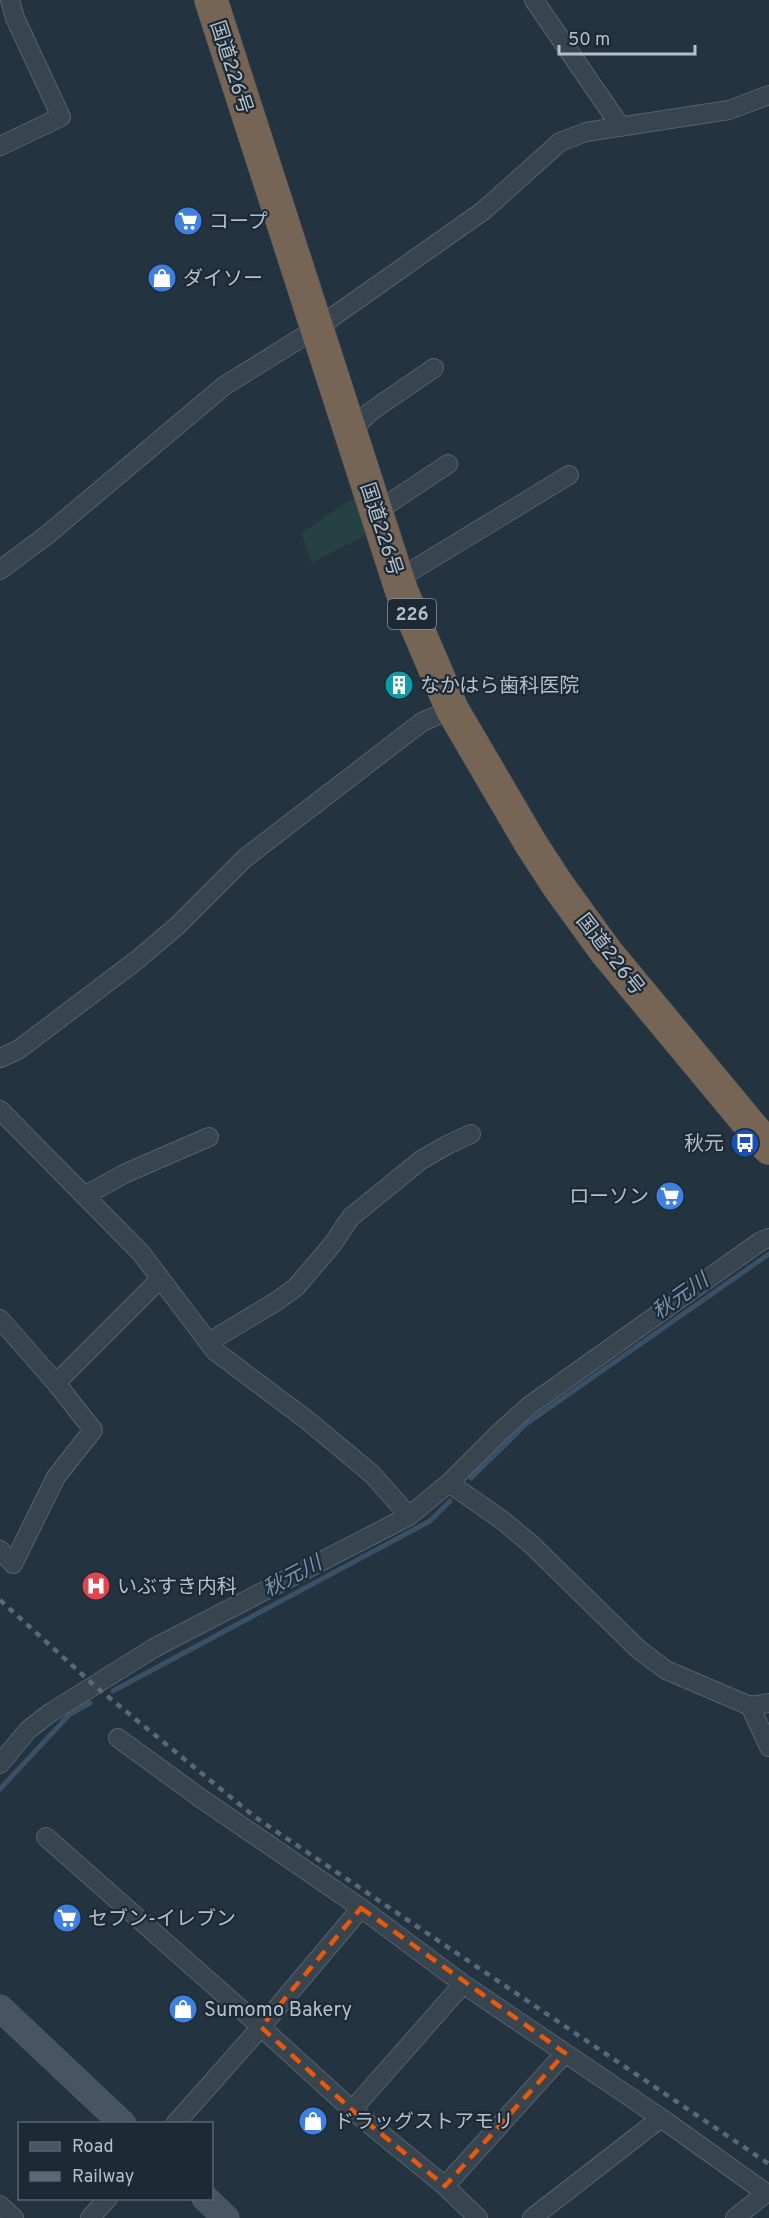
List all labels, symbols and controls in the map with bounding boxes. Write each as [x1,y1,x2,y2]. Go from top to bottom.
street label: 国道226号 [203,18,257,117]
scale bar [559,18,696,56]
text: 50 m [568,29,610,52]
supermarket icon: コープ [172,205,204,237]
place label: コープ [209,210,268,236]
shop icon: ダイソー [146,262,178,294]
place label: ダイソー [183,267,263,293]
street label: 国道226号 [353,480,407,579]
road number: 226 [388,599,436,629]
building icon: なかはら歯科医院 [383,669,415,701]
place label: なかはら歯科医院 [420,674,579,700]
street label: 国道226号 [569,909,649,1001]
bus stop icon: 秋元 [729,1127,761,1159]
place label: 秋元 [684,1132,724,1158]
supermarket icon: ローソン [654,1180,686,1212]
place label: ローソン [569,1185,649,1211]
water label: 秋元川 [647,1267,716,1326]
water label: 秋元川 [259,1550,329,1604]
hospital icon: いぶすき内科 [80,1570,112,1602]
place label: いぶすき内科 [117,1575,237,1601]
supermarket icon: セブン-イレブン [51,1902,83,1934]
place label: セブン-イレブン [88,1907,236,1933]
shop icon: Sumomo Bakery [167,1993,199,2025]
place label: Sumomo Bakery [204,1998,352,2024]
shop icon: ドラッグストアモリ [297,2105,329,2137]
place label: ドラッグストアモリ [334,2110,514,2136]
legend [18,2122,213,2200]
text: Road [72,2136,114,2159]
text: Railway [72,2166,134,2189]

